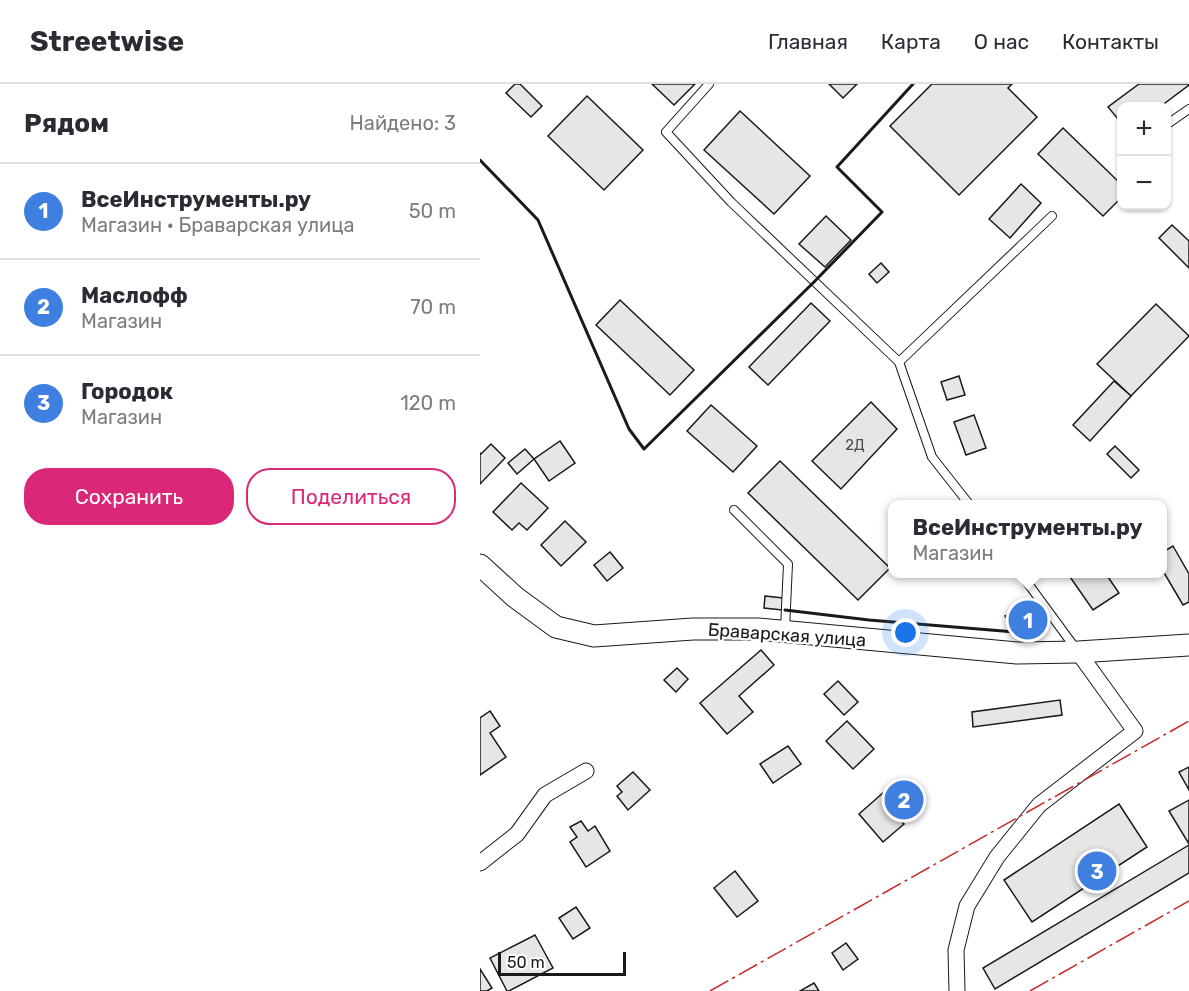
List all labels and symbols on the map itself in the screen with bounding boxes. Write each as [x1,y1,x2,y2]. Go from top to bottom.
house number: 2Д [845,436,865,454]
pin: 1 [1008,598,1048,642]
street label: Браварская улица [707,618,867,652]
your location [891,618,920,647]
pin: 2 [884,778,924,822]
pin: 3 [1078,848,1116,894]
scale bar [498,949,626,976]

